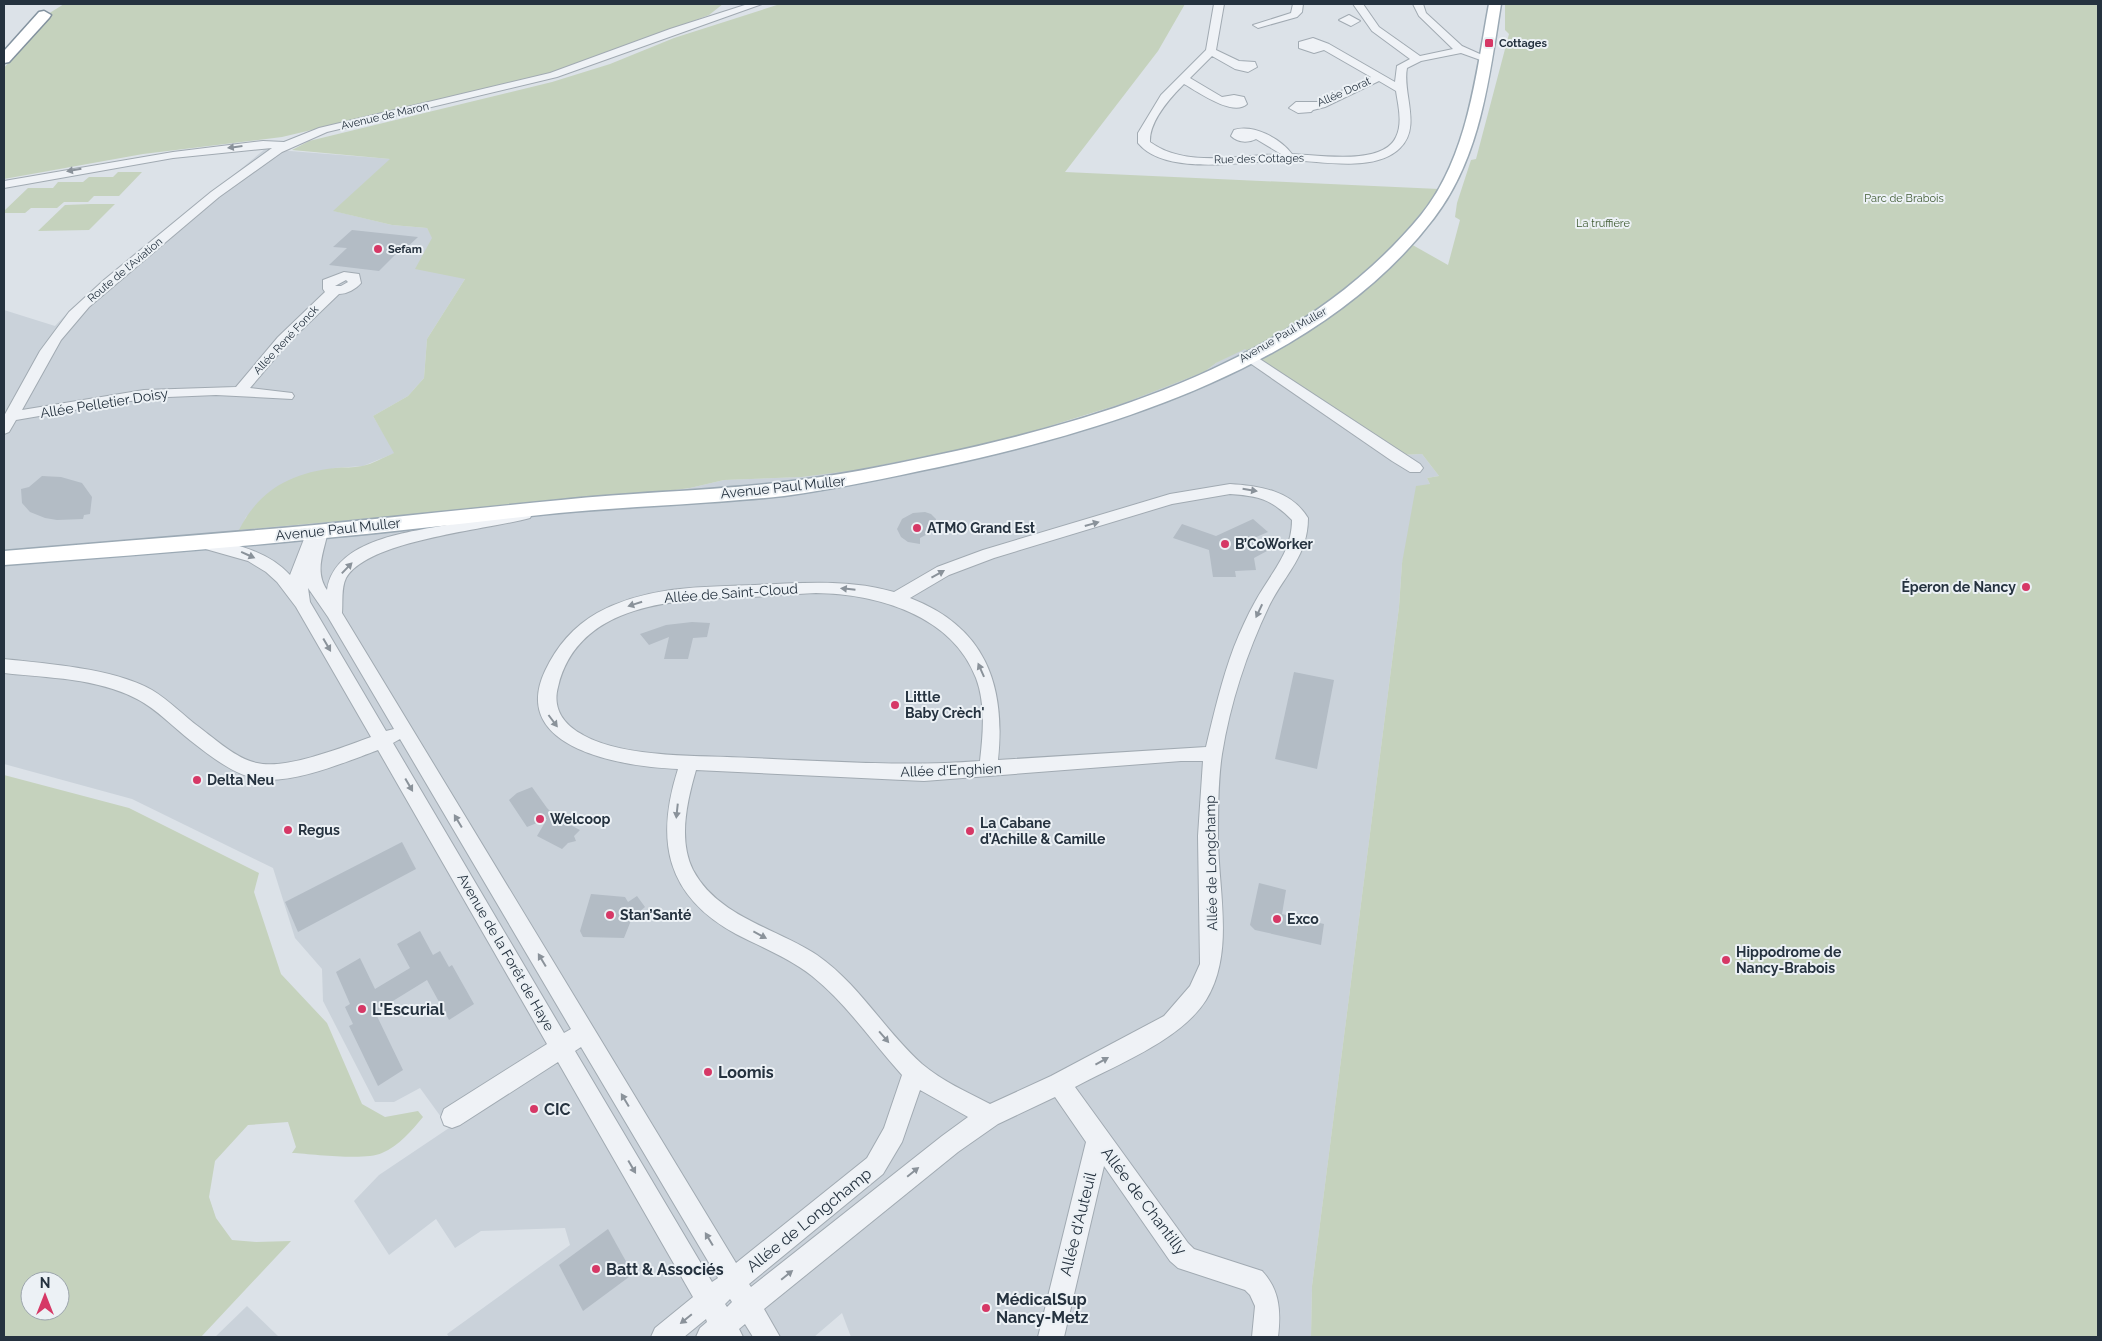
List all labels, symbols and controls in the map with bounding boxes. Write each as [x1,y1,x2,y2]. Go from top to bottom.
marker: Cottages [1483,37,1495,49]
place label: Cottages [1499,37,1547,50]
street label: Allée Dorat [1315,74,1373,110]
street label: Avenue de Maron [340,100,430,132]
one-way arrow [227,143,243,151]
street label: Rue des Cottages [1214,152,1304,166]
one-way arrow [66,167,82,175]
park label: Parc de Brabois [1864,192,1944,205]
park label: La truffière [1576,217,1631,230]
street label: Route de l'Aviation [85,235,165,305]
marker: Sefam [372,243,384,255]
place label: Sefam [388,243,422,256]
street label: Allée René Fonck [251,303,321,377]
street label: Avenue Paul Muller [1237,305,1329,365]
street label: Allée Pelletier Doisy [39,385,170,421]
street label: Avenue Paul Muller [720,472,846,502]
one-way arrow [1242,487,1258,495]
street label: Avenue Paul Muller [275,514,401,544]
one-way arrow [1085,519,1100,527]
place label: ATMO Grand Est [927,520,1036,536]
marker: ATMO Grand Est [911,522,923,534]
place label: B’CoWorker [1235,536,1314,552]
marker: B’CoWorker [1219,538,1231,550]
one-way arrow [241,552,255,560]
one-way arrow [341,562,353,574]
one-way arrow [932,570,945,579]
place label: Éperon de Nancy [1901,578,2016,595]
street label: Allée de Saint-Cloud [664,580,798,606]
marker: Éperon de Nancy [2020,581,2032,593]
one-way arrow [840,585,856,593]
one-way arrow [627,601,642,608]
one-way arrow [1255,603,1264,618]
one-way arrow [322,638,331,651]
one-way arrow [977,663,985,677]
place label: Little Baby Crèch' [905,689,985,721]
marker: Little Baby Crèch' [889,699,901,711]
one-way arrow [548,714,559,727]
street label: Allée d'Enghien [900,760,1002,780]
place label: Delta Neu [207,772,274,788]
marker: Delta Neu [191,774,203,786]
one-way arrow [405,777,413,792]
street label: Allée de Longchamp [1202,795,1220,931]
one-way arrow [673,803,681,819]
place label: Welcoop [550,811,610,827]
marker: Welcoop [534,813,546,825]
one-way arrow [453,814,462,827]
place label: La Cabane d’Achille & Camille [980,815,1106,847]
place label: Regus [298,822,340,838]
marker: Regus [282,824,294,836]
marker: La Cabane d’Achille & Camille [964,825,976,837]
street label: Avenue de la Forêt de Haye [454,870,558,1034]
place label: Stan’Santé [620,907,692,923]
marker: Stan’Santé [604,909,616,921]
place label: Exco [1287,911,1319,927]
marker: Exco [1271,913,1283,925]
one-way arrow [752,931,767,939]
place label: Hippodrome de Nancy-Brabois [1736,944,1842,976]
one-way arrow [537,954,546,967]
marker: Hippodrome de Nancy-Brabois [1720,954,1732,966]
place label: L'Escurial [372,1000,445,1019]
marker: L'Escurial [356,1003,368,1015]
one-way arrow [878,1030,889,1043]
one-way arrow [1095,1056,1109,1065]
place label: Loomis [718,1063,774,1082]
marker: Loomis [702,1066,714,1078]
one-way arrow [621,1093,630,1106]
place label: CIC [544,1100,571,1119]
marker: CIC [528,1103,540,1115]
street label: Allée de Chantilly [1097,1143,1191,1259]
one-way arrow [627,1161,636,1174]
street label: Allée de Longchamp [743,1164,875,1276]
one-way arrow [906,1167,919,1178]
street label: Allée d'Auteuil [1056,1169,1100,1278]
one-way arrow [704,1232,713,1245]
place label: Batt & Associés [606,1260,724,1279]
marker: Batt & Associés [590,1263,602,1275]
one-way arrow [780,1269,793,1280]
north arrow [20,1271,70,1321]
text: N [40,1275,50,1291]
place label: MédicalSup Nancy-Metz [996,1290,1089,1327]
marker: MédicalSup Nancy-Metz [980,1302,992,1314]
one-way arrow [680,1314,693,1325]

